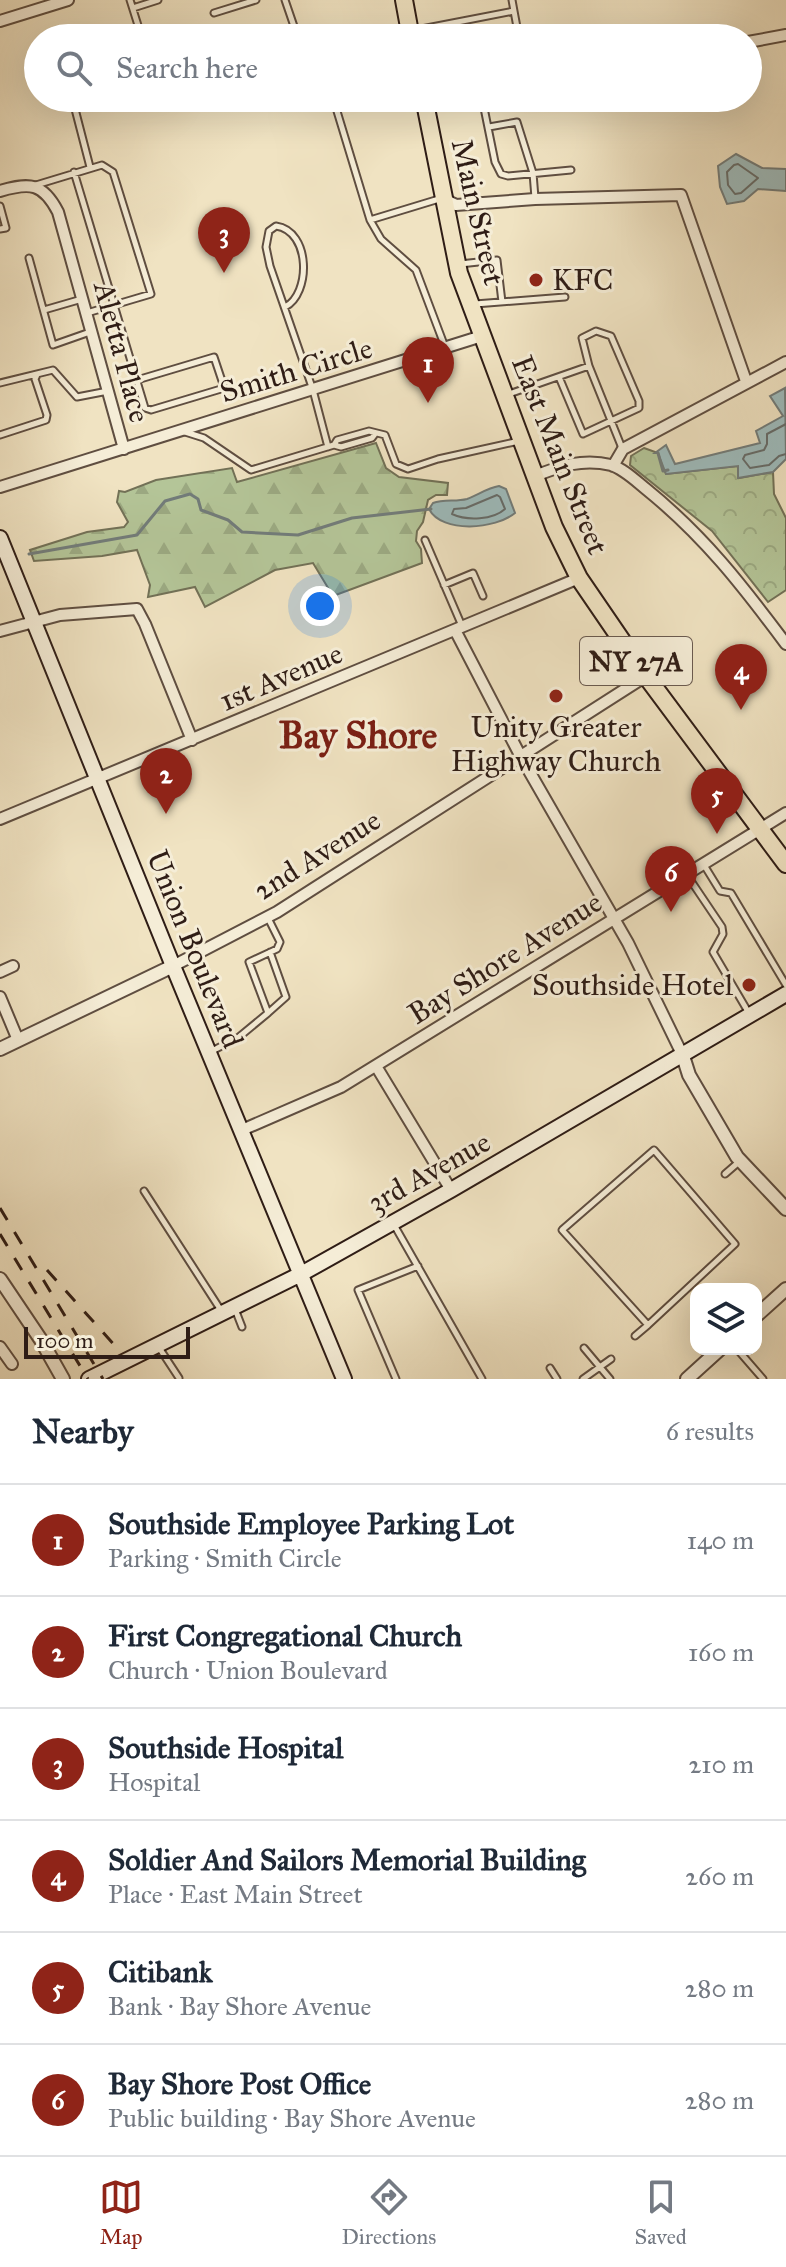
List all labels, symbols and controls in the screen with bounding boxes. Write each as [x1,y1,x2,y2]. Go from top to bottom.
search box [24,24,762,112]
icon: search [52,46,96,90]
text: Search here [116,50,258,86]
street label: Main Street [444,135,512,289]
pin: 3 [198,207,250,273]
place label: KFC [552,262,613,298]
marker: KFC [527,271,545,289]
street label: Aletta Place [85,276,158,426]
street label: Smith Circle [216,330,376,410]
pin: 1 [402,337,454,403]
street label: East Main Street [504,350,616,560]
your location [300,586,340,626]
street label: 1st Avenue [214,635,348,719]
road number: NY 27A [580,637,692,685]
pin: 4 [715,644,767,710]
marker: Unity Greater Highway Church [547,687,565,705]
place label: Unity Greater Highway Church [451,709,661,779]
district label: Bay Shore [279,712,437,758]
pin: 2 [140,748,192,814]
pin: 5 [691,768,743,834]
street label: 2nd Avenue [247,802,387,908]
street label: Union Boulevard [139,845,251,1053]
pin: 6 [645,846,697,912]
street label: Bay Shore Avenue [401,884,609,1032]
place label: Southside Hotel [532,967,734,1003]
marker: Southside Hotel [740,976,758,994]
street label: 3rd Avenue [361,1124,497,1220]
map controls [690,1283,762,1355]
button: layers [690,1283,762,1355]
scale bar [24,1323,190,1359]
text: 100 m [36,1327,93,1354]
text: Nearby [32,1411,134,1452]
text: 6 results [666,1415,754,1447]
text: Southside Employee Parking Lot [108,1506,514,1542]
text: 1 [53,1524,63,1556]
text: 140 m [687,1524,754,1556]
text: Parking · Smith Circle [108,1542,342,1574]
text: First Congregational Church [108,1618,462,1654]
text: 2 [52,1636,64,1668]
text: 160 m [688,1636,754,1668]
text: Church · Union Boulevard [108,1654,388,1686]
text: Southside Hospital [108,1730,343,1766]
text: 3 [53,1748,63,1780]
text: 210 m [688,1748,754,1780]
text: Hospital [108,1766,200,1798]
text: Soldier And Sailors Memorial Building [108,1842,586,1878]
text: 4 [51,1860,65,1892]
text: 260 m [685,1860,754,1892]
text: Place · East Main Street [108,1878,363,1910]
text: Citibank [108,1954,213,1990]
text: 5 [52,1972,64,2004]
text: 280 m [685,1972,754,2004]
text: Bank · Bay Shore Avenue [108,1990,371,2022]
text: Bay Shore Post Office [108,2066,371,2102]
text: 6 [51,2084,65,2116]
text: 280 m [685,2084,754,2116]
text: Public building · Bay Shore Avenue [108,2102,476,2134]
tab: Map [99,2175,143,2250]
tab: Directions [341,2175,436,2250]
tab: Saved [635,2175,687,2250]

